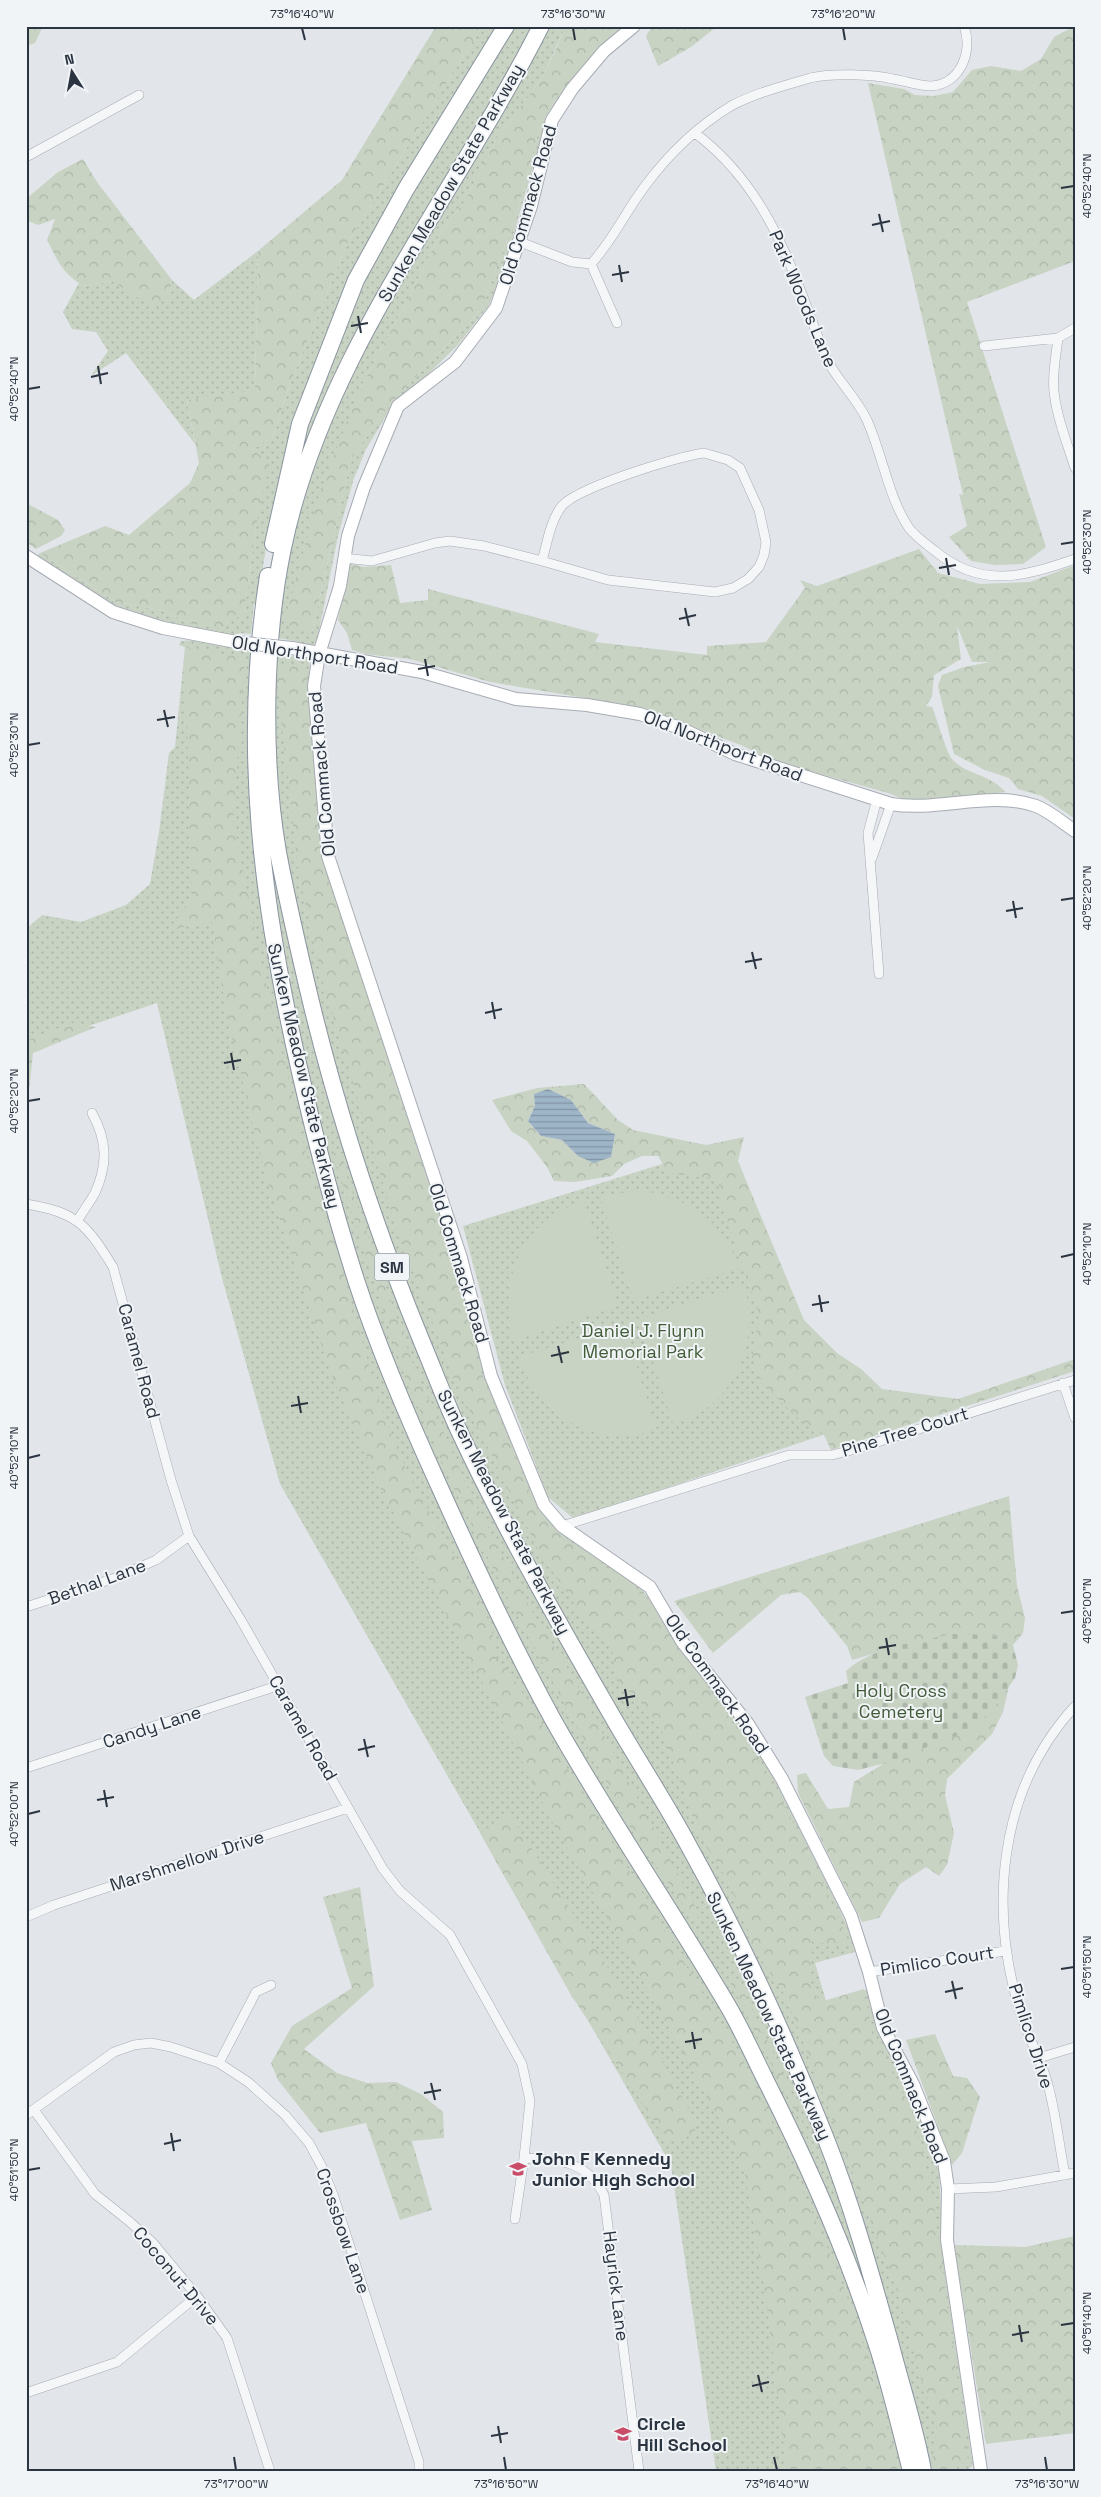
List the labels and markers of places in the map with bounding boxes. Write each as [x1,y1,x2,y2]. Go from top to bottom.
place label: John F Kennedy Junior High School [532,2147,695,2191]
school or university icon: John F Kennedy Junior High School [508,2159,528,2179]
place label: Circle Hill School [637,2412,727,2456]
school or university icon: Circle Hill School [613,2424,633,2444]

